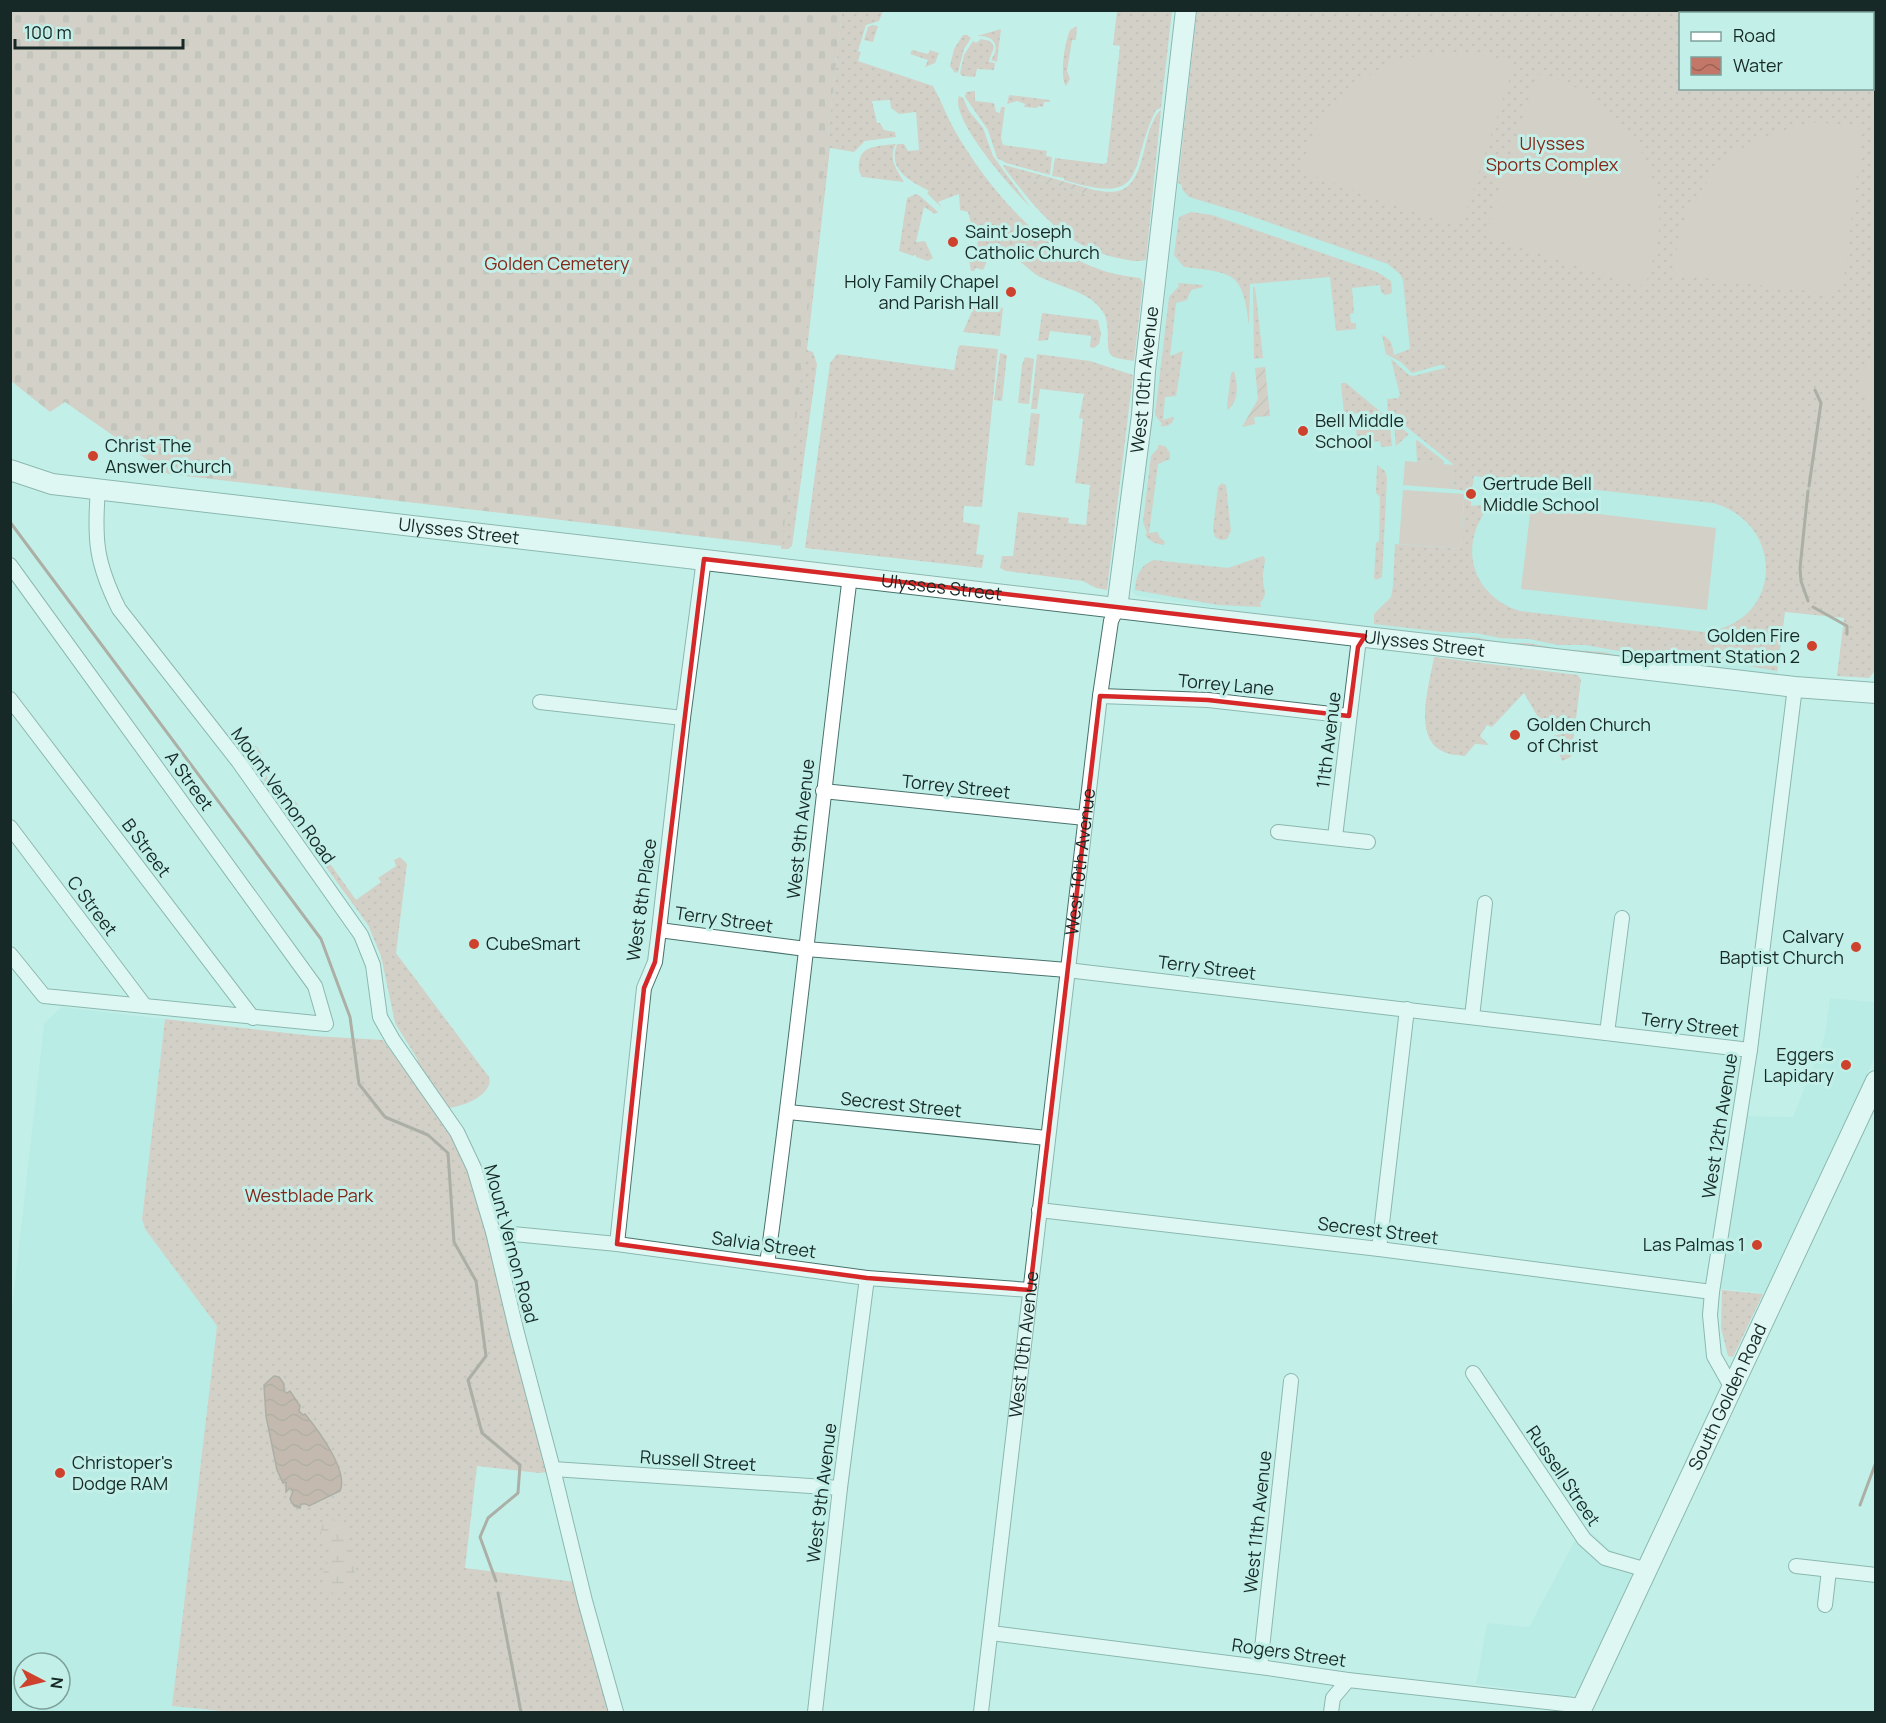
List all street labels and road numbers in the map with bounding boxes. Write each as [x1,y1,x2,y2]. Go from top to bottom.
street label: West 10th Avenue [1124,305,1163,455]
street label: Ulysses Street [397,511,521,549]
street label: Ulysses Street [880,568,1004,606]
street label: Ulysses Street [1363,624,1486,662]
street label: Torrey Lane [1177,668,1275,700]
street label: 11th Avenue [1310,690,1346,790]
street label: Mount Vernon Road [226,722,341,868]
street label: A Street [160,746,219,815]
street label: West 9th Avenue [781,758,819,900]
street label: Torrey Street [901,768,1012,804]
street label: West 10th Avenue [1059,787,1100,936]
street label: B Street [117,813,177,882]
street label: West 8th Place [621,837,662,963]
street label: C Street [62,870,123,940]
street label: Terry Street [674,900,775,938]
street label: Terry Street [1157,949,1258,985]
street label: Terry Street [1640,1006,1741,1042]
street label: West 12th Avenue [1696,1051,1742,1200]
street label: Secrest Street [839,1086,963,1122]
street label: Mount Vernon Road [479,1162,545,1326]
street label: Secrest Street [1316,1211,1440,1249]
street label: Salvia Street [710,1225,818,1263]
street label: West 10th Avenue [1003,1270,1044,1419]
street label: South Golden Road [1682,1319,1772,1474]
street label: Russell Street [1521,1421,1606,1530]
street label: West 9th Avenue [801,1422,842,1564]
street label: Russell Street [639,1444,757,1476]
street label: West 11th Avenue [1238,1449,1276,1595]
street label: Rogers Street [1230,1632,1348,1672]

